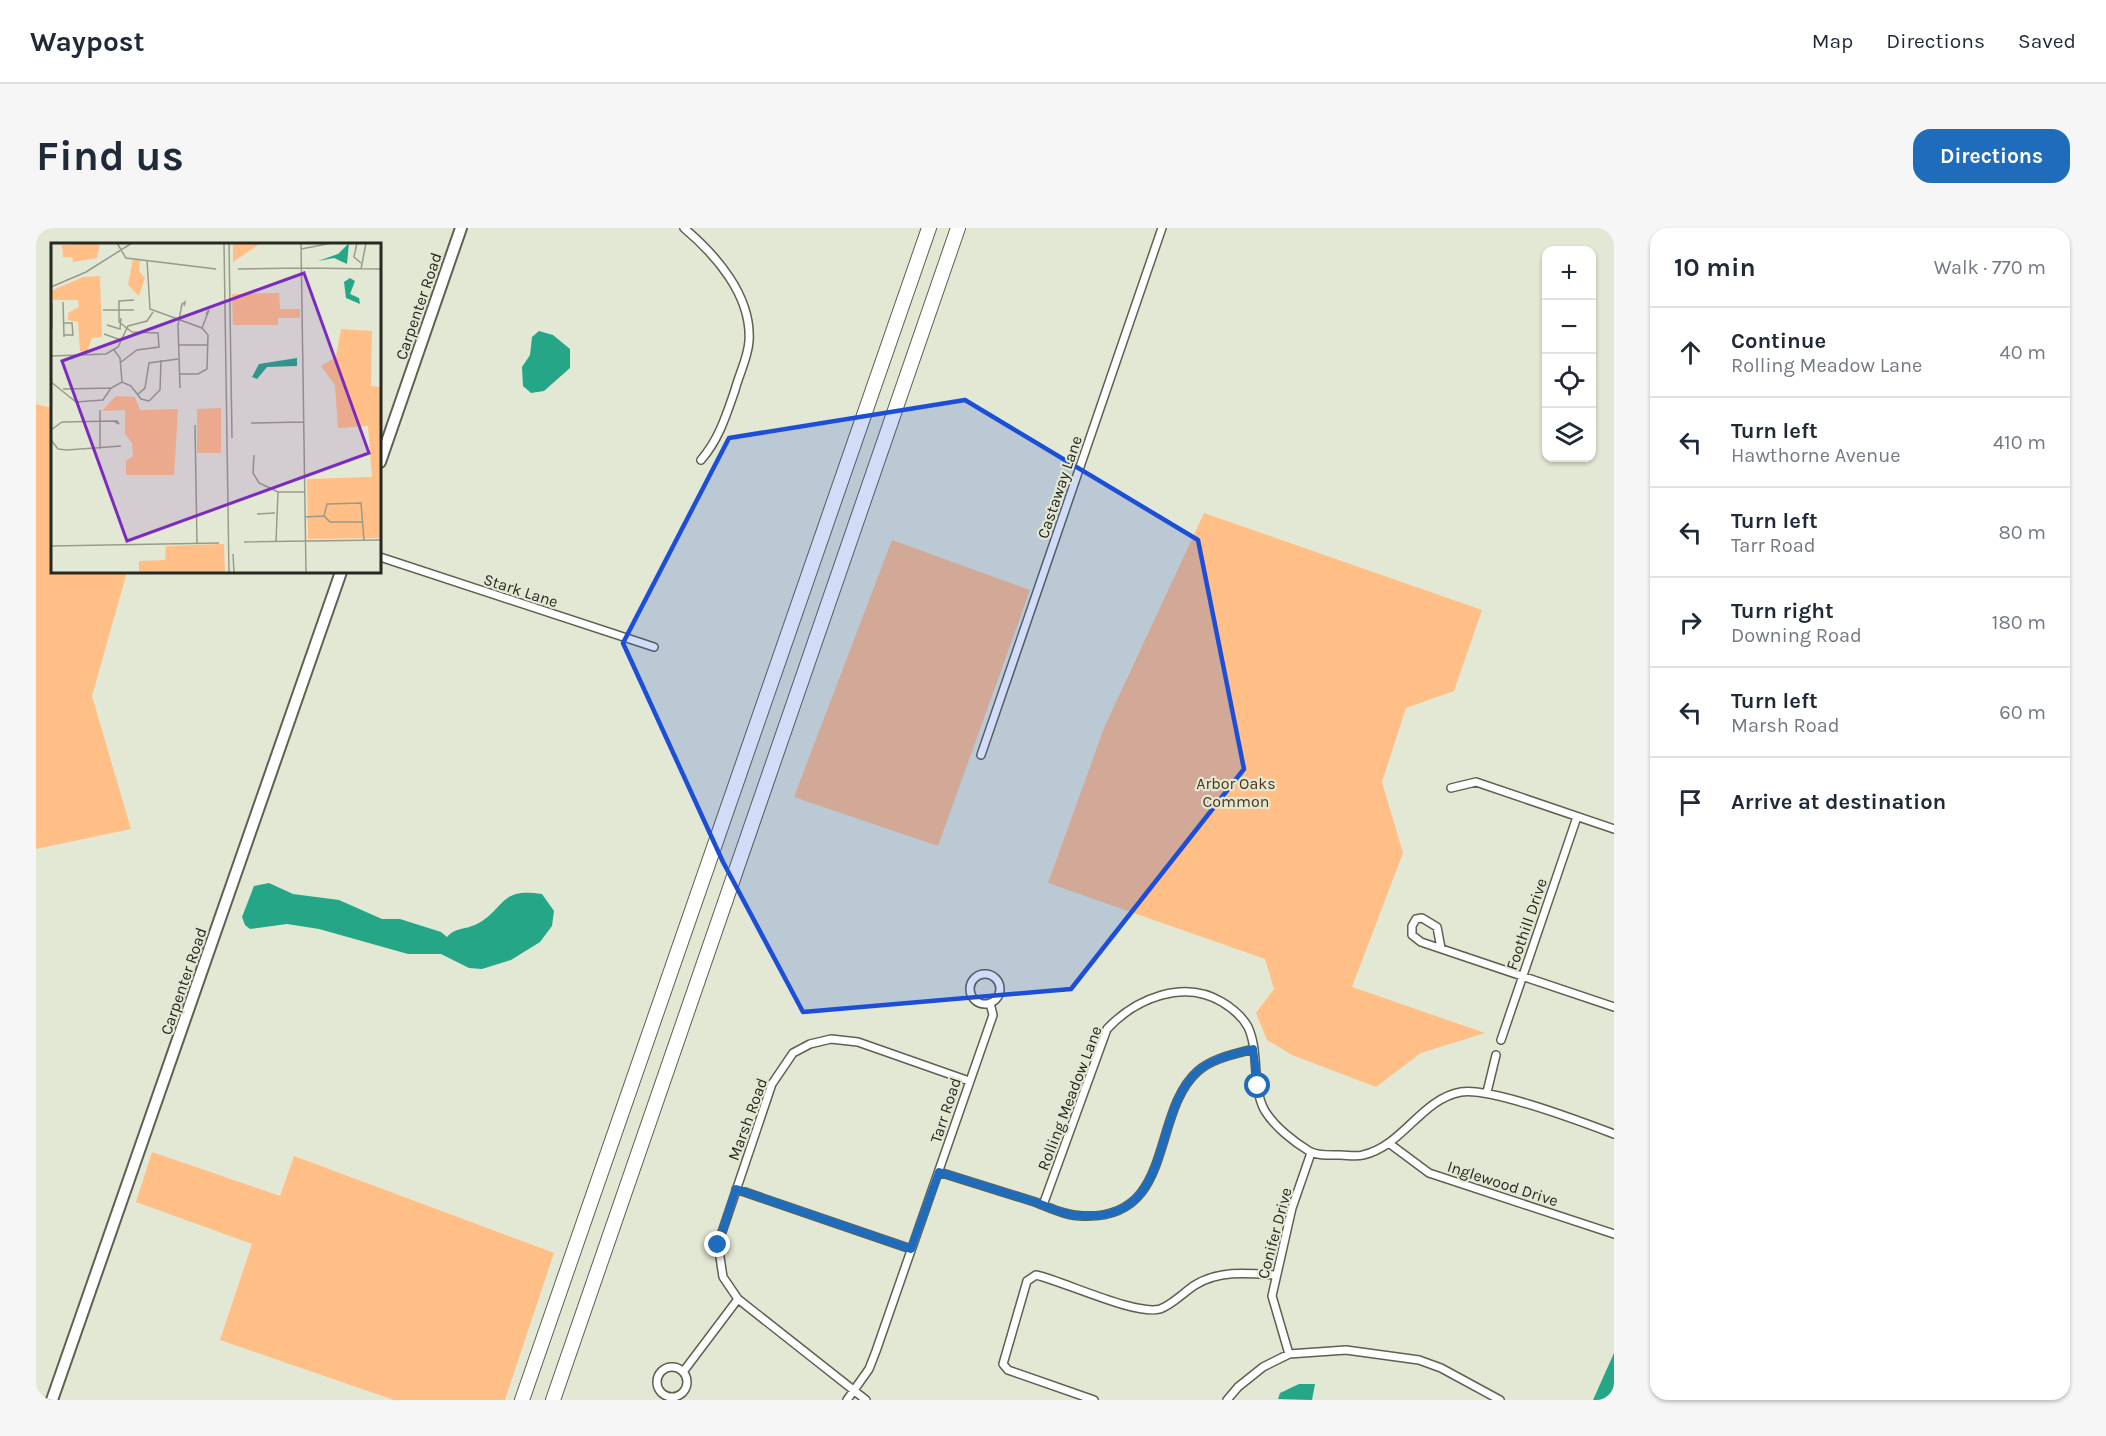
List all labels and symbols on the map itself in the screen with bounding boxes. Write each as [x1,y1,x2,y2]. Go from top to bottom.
inset map [51,243,381,573]
street label: Carpenter Road [391,250,446,362]
street label: Castaway Lane [1033,433,1086,541]
street label: Stark Lane [481,570,561,611]
park label: Arbor Oaks Common [1196,774,1276,811]
street label: Foothill Drive [1502,876,1551,973]
street label: Carpenter Road [156,925,211,1037]
street label: Rolling Meadow Lane [1033,1023,1106,1173]
route start [1244,1072,1270,1098]
street label: Marsh Road [724,1075,771,1163]
street label: Tarr Road [926,1075,965,1145]
street label: Inglewood Drive [1445,1157,1561,1210]
street label: Conifer Drive [1253,1185,1296,1281]
route end [704,1231,730,1257]

